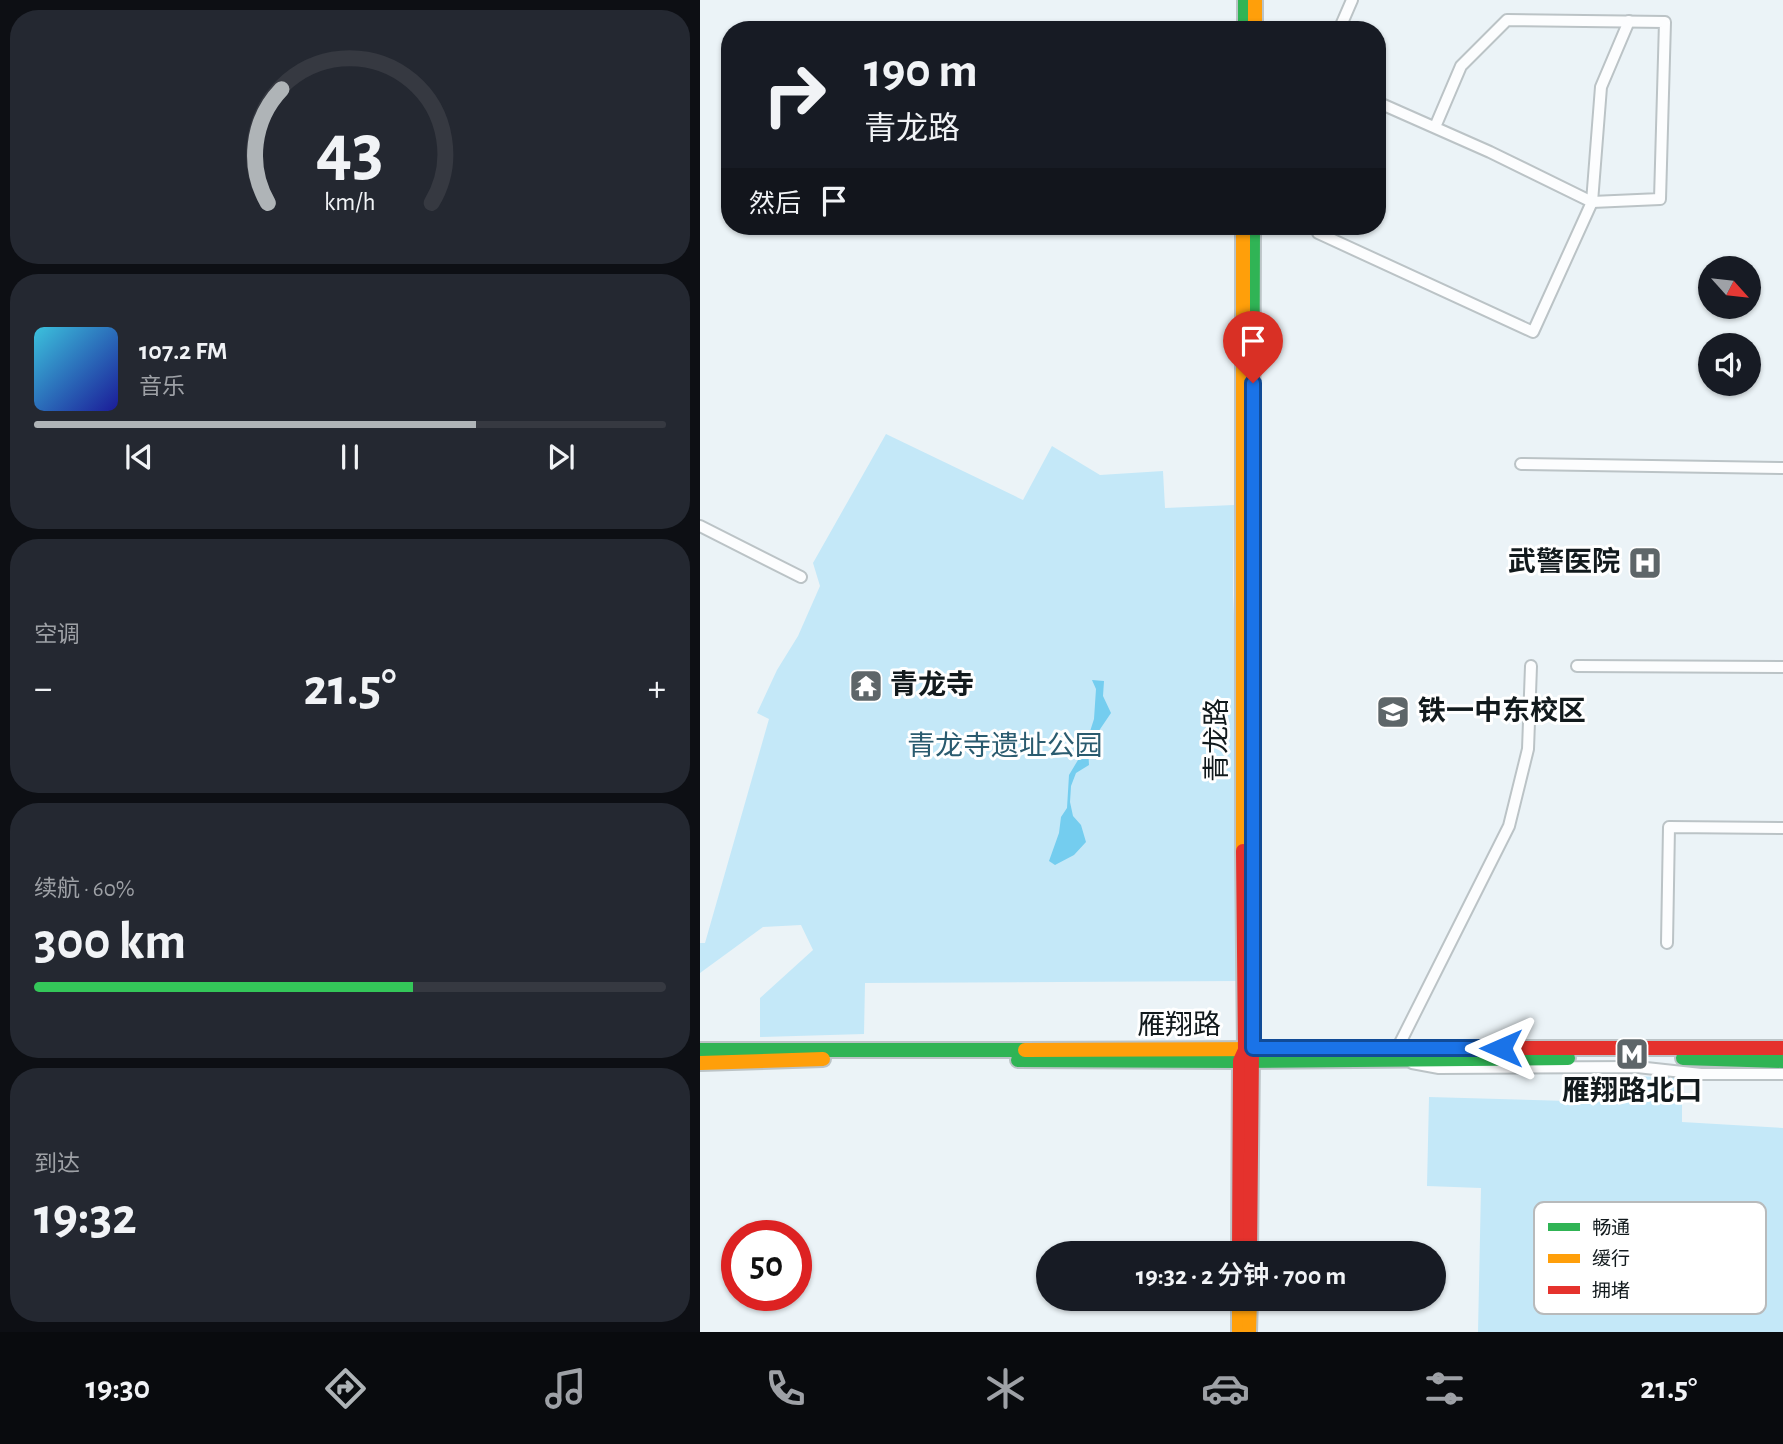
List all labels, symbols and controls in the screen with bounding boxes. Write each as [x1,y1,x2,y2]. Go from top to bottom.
text: 190 m [864,47,978,96]
icon: right [749,49,840,140]
text: 青龙路 [864,113,960,145]
text: 43 [316,116,384,189]
icon: arrive [815,182,853,220]
text: km/h [324,190,376,215]
text: 然后 [749,191,801,217]
north arrow [1698,256,1760,318]
map controls [1698,256,1761,396]
pin [1223,311,1283,383]
icon: arrive [1234,322,1272,360]
button: sound [1698,333,1761,396]
text: 107.2 FM [139,338,228,364]
text: 音乐 [139,376,185,399]
icon: previous [120,438,158,476]
icon: pause [331,438,369,476]
icon: next [542,438,580,476]
hospital icon: 武警医院 [1626,544,1664,582]
place label: 武警医院 [1508,546,1620,577]
text: 空调 [34,624,80,647]
text: 21.5° [304,662,396,714]
temple icon: 青龙寺 [847,667,885,705]
text: − [34,670,52,708]
text: + [648,670,666,708]
place label: 青龙寺 [890,670,974,700]
school or university icon: 铁一中东校区 [1374,693,1412,731]
place label: 铁一中东校区 [1418,695,1586,726]
street label: 青龙路 [1202,698,1232,782]
park label: 青龙寺遗址公园 [907,731,1103,761]
text: 续航 · 60% [34,878,135,901]
text: 300 km [34,916,186,968]
street label: 雁翔路 [1137,1010,1221,1040]
position arrow [1464,1011,1538,1085]
metro station icon: 雁翔路北口 [1613,1035,1651,1073]
place label: 雁翔路北口 [1562,1075,1702,1106]
text: 到达 [34,1153,80,1176]
text: 19:32 [34,1191,137,1243]
legend [1534,1202,1766,1314]
text: 畅通 [1592,1218,1630,1238]
speed limit sign: 50 [721,1220,812,1311]
text: 缓行 [1592,1248,1630,1269]
text: 19:32 · 2 分钟 · 700 m [1136,1263,1346,1289]
text: 拥堵 [1592,1280,1630,1301]
icon: directions [321,1364,370,1413]
icon: music [541,1364,590,1413]
icon: phone [761,1364,810,1413]
icon: climate [981,1364,1030,1413]
icon: car [1201,1364,1250,1413]
icon: filters [1420,1364,1469,1413]
text: 19:30 [85,1372,150,1404]
text: 21.5° [1640,1372,1697,1404]

